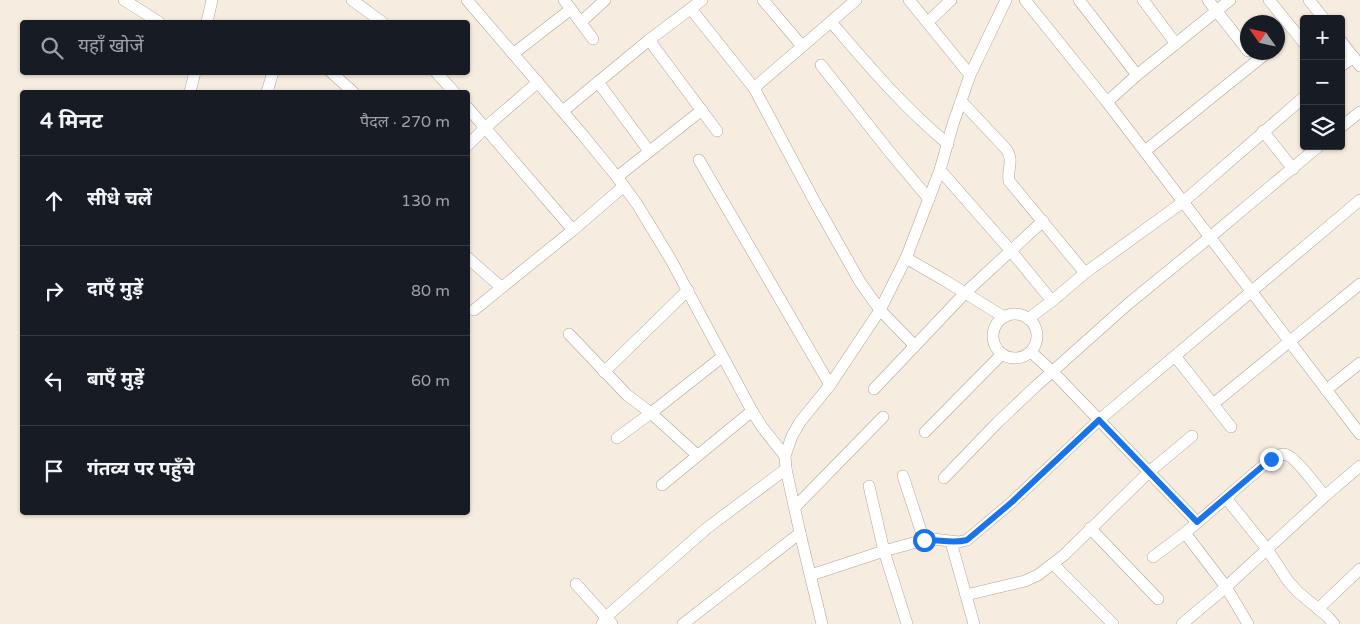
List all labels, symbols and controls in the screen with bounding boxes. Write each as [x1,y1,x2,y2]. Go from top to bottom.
north arrow [1240,15,1285,60]
map controls [1300,15,1345,150]
button: + [1300,15,1345,60]
search box [20,20,470,75]
icon: search [38,34,66,62]
text: यहाँ खोजें [78,35,144,57]
button: − [1300,60,1345,105]
button: layers [1300,105,1345,150]
text: 4 मिनट [40,109,103,134]
text: पैदल · 270 m [360,112,450,132]
icon: ahead [40,187,68,215]
text: सीधे चलें [87,188,152,210]
text: 130 m [401,191,450,211]
icon: right [40,277,68,305]
text: दाएँ मुड़ें [87,278,143,300]
text: 80 m [411,281,450,301]
icon: left [40,367,68,395]
text: बाएँ मुड़ें [87,368,144,390]
text: 60 m [411,371,450,391]
route end [1260,448,1283,471]
icon: arrive [40,457,68,485]
text: गंतव्य पर पहुँचे [87,458,195,480]
route start [913,529,936,552]

